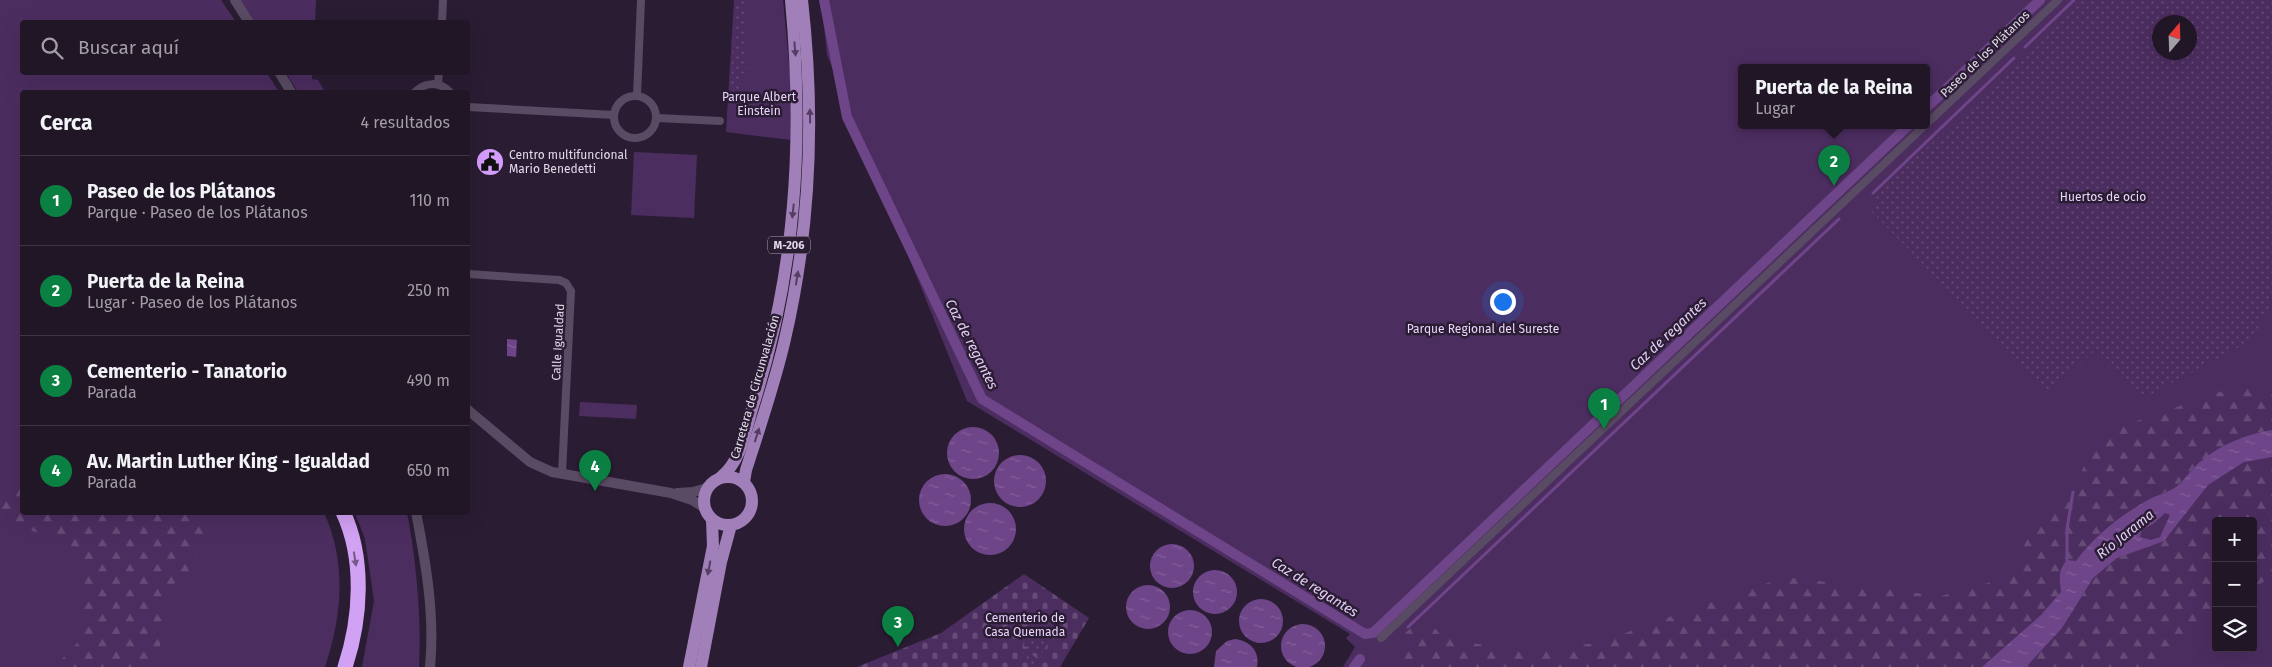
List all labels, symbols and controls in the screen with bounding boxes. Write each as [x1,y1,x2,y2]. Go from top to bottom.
street label: Paseo de los Plátanos [1938,8,2033,100]
north arrow [2152,15,2197,60]
search box [20,20,470,75]
icon: search [38,34,66,62]
text: Buscar aquí [78,36,179,59]
one-way arrow [791,41,799,57]
popup [1738,64,1930,129]
text: Puerta de la Reina [1755,76,1913,99]
park label: Parque Albert Einstein [722,90,797,118]
text: Lugar [1755,99,1795,118]
one-way arrow [806,108,814,124]
text: Cerca [40,110,92,136]
text: 4 resultados [361,113,450,132]
pin: 2 [1818,145,1850,186]
public building icon: Centro multifuncional Mario Benedetti [475,147,505,177]
place label: Centro multifuncional Mario Benedetti [509,148,628,176]
text: Paseo de los Plátanos [87,180,276,203]
park label: Huertos de ocio [2060,190,2146,204]
text: 1 [52,191,60,210]
text: 110 m [409,191,450,210]
text: Parque · Paseo de los Plátanos [87,203,308,222]
one-way arrow [789,203,797,219]
road number: M-206 [768,236,810,254]
one-way arrow [793,269,801,285]
text: Puerta de la Reina [87,270,244,293]
text: 2 [52,281,60,300]
text: 250 m [407,281,450,300]
your location [1490,289,1516,315]
text: Lugar · Paseo de los Plátanos [87,293,297,312]
water label: Caz de regantes [1626,294,1711,374]
water label: Caz de regantes [942,296,1002,393]
street label: Calle Igualdad [549,303,567,381]
street label: Carretera de Circunvalación [728,313,782,461]
park label: Parque Regional del Sureste [1407,322,1559,336]
text: Cementerio - Tanatorio [87,360,287,383]
text: 3 [52,371,60,390]
text: 490 m [407,371,450,390]
text: Parada [87,383,137,402]
pin: 1 [1588,388,1620,429]
one-way arrow [753,427,761,442]
text: Av. Martin Luther King - Igualdad [87,450,370,473]
pin: 4 [579,450,611,491]
text: 4 [51,461,61,480]
text: 650 m [407,461,450,480]
text: Parada [87,473,137,492]
water label: Río Jarama [2093,506,2157,563]
map controls [2212,517,2257,652]
button: + [2212,517,2257,562]
one-way arrow [352,552,360,568]
water label: Caz de regantes [1268,554,1362,621]
one-way arrow [704,560,712,576]
button: − [2212,562,2257,607]
pin: 3 [882,606,914,647]
button: layers [2212,607,2257,652]
park label: Cementerio de Casa Quemada [985,611,1065,639]

